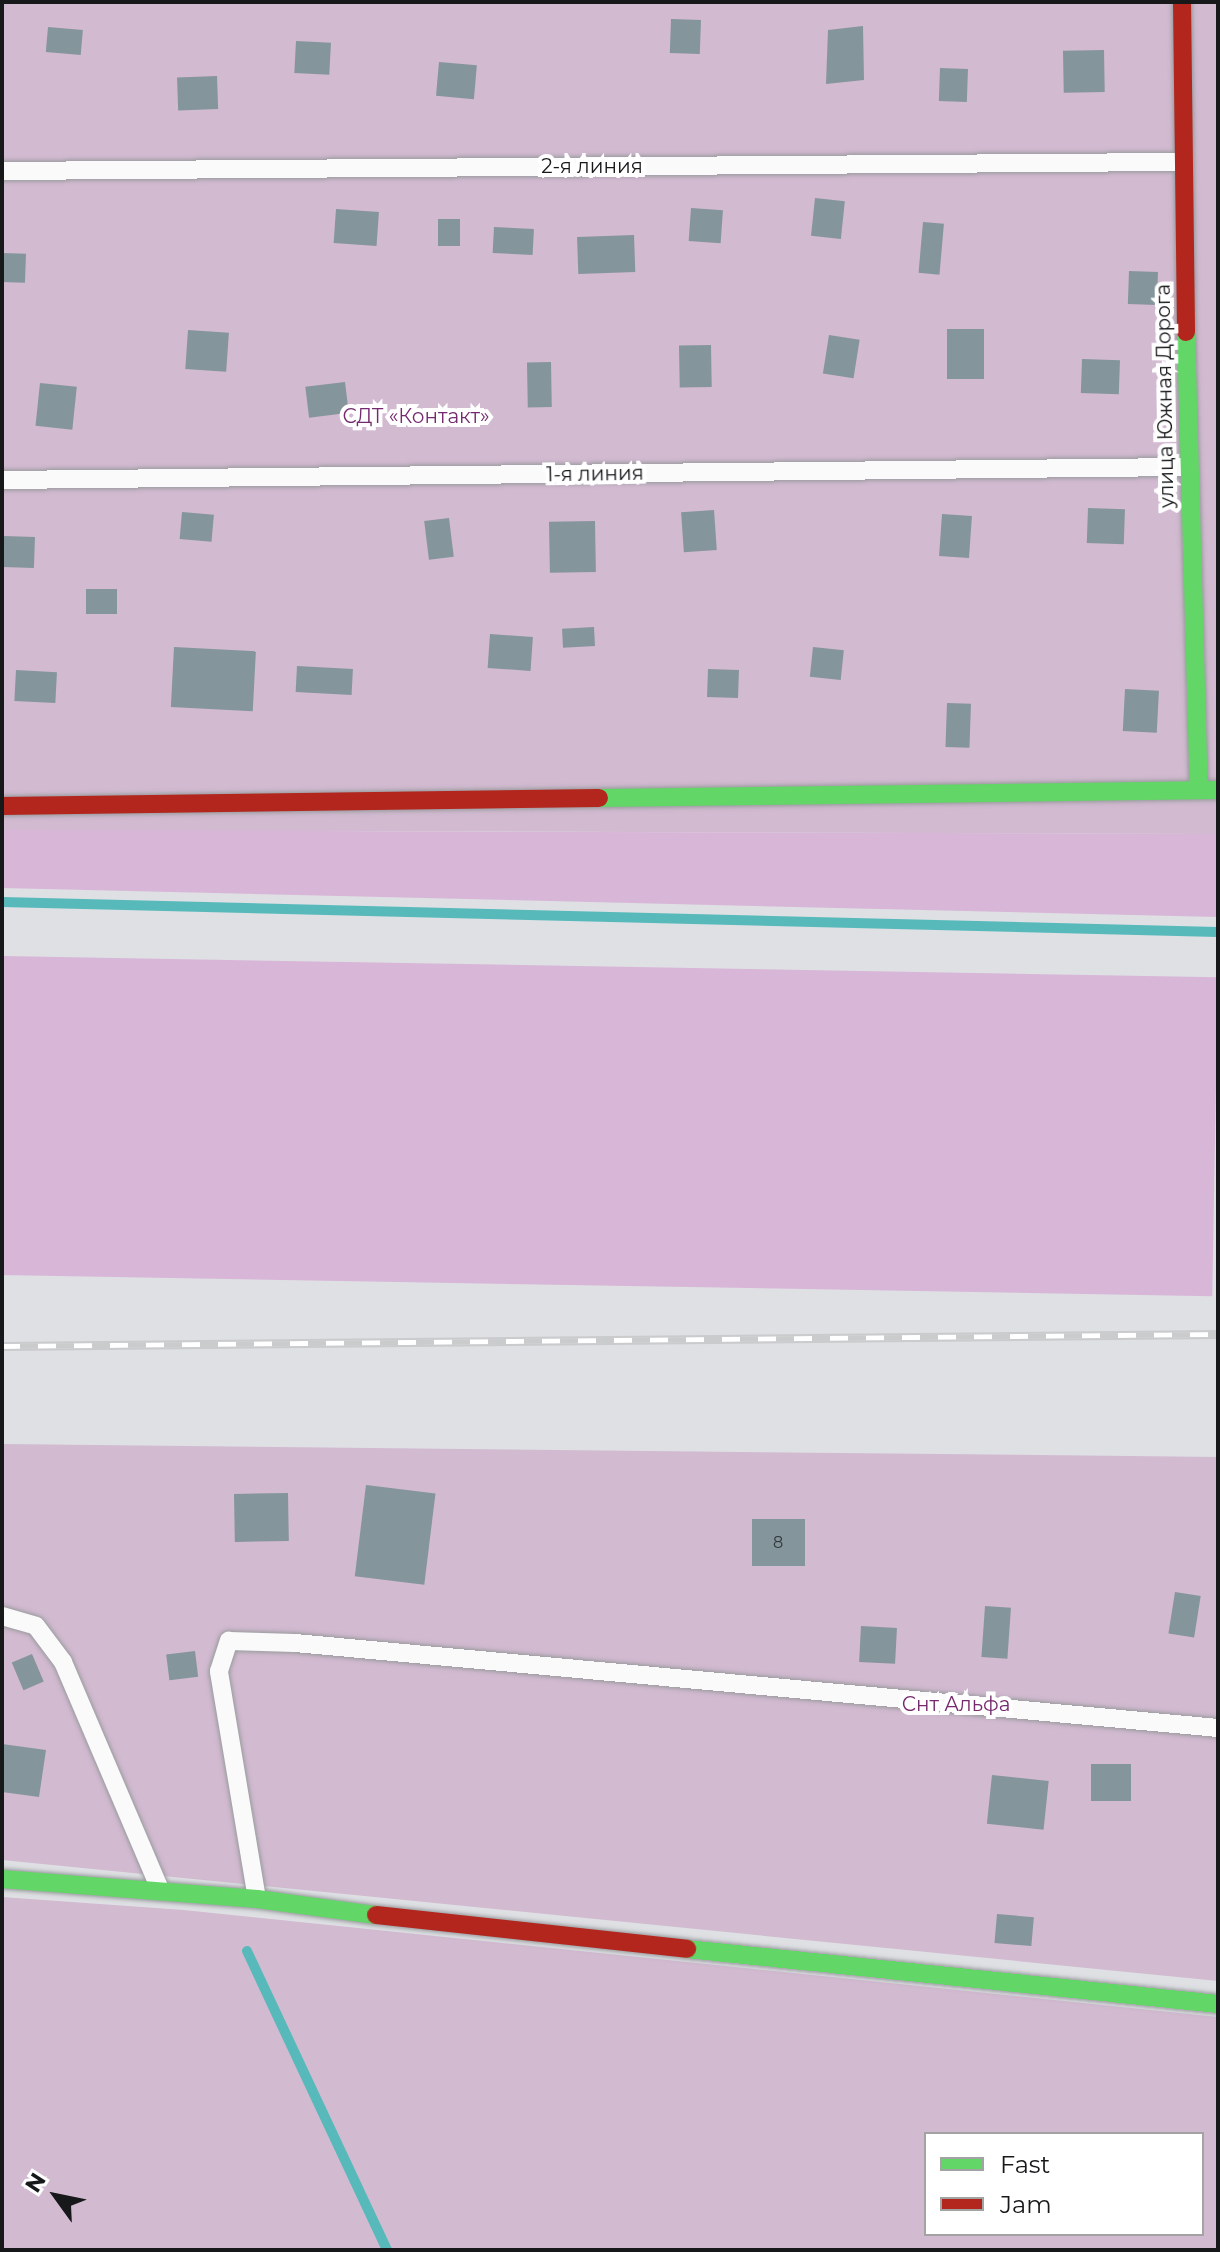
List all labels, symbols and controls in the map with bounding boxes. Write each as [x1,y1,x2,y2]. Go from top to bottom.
street label: 2-я линия [541,154,643,178]
street label: улица Южная Дорога [1151,284,1179,508]
park label: СДТ «Контакт» [342,404,490,428]
street label: 1-я линия [546,461,644,487]
house number: 8 [773,1533,783,1553]
park label: Снт Альфа [902,1692,1010,1716]
legend [924,2132,1204,2236]
text: Fast [1000,2150,1050,2179]
north arrow [16,2156,96,2236]
text: N [19,2168,52,2197]
text: Jam [1000,2190,1052,2219]

